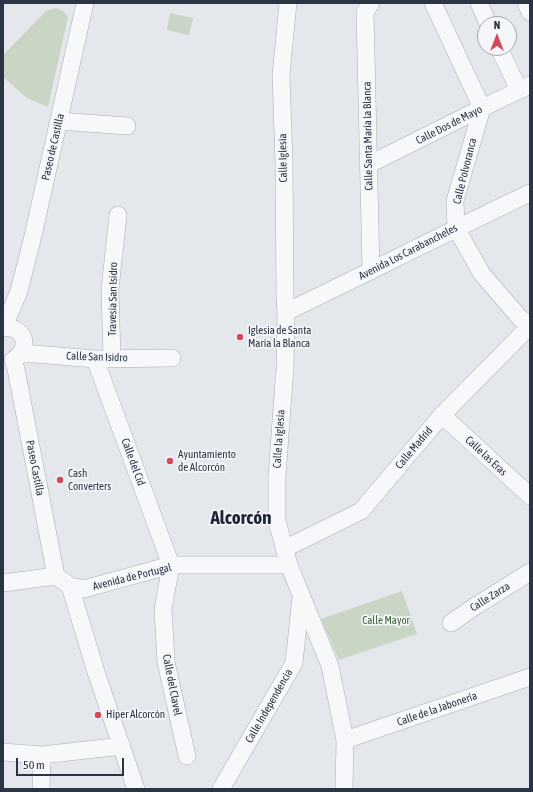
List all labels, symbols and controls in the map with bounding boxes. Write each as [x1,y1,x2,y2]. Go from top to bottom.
north arrow [477,16,517,56]
text: N [494,19,500,31]
street label: Calle Santa María la Blanca [360,81,376,191]
street label: Calle Dos de Mayo [414,103,484,147]
street label: Paseo de Castilla [39,112,67,182]
street label: Calle Iglesia [276,133,290,183]
street label: Calle Polvoranca [450,137,480,205]
street label: Avenida Los Carabancheles [356,221,460,283]
street label: Travesía San Isidro [106,262,120,336]
place label: Iglesia de Santa María la Blanca [248,324,311,350]
marker: Iglesia de Santa María la Blanca [235,332,245,342]
street label: Calle San Isidro [66,349,128,365]
street label: Calle la Iglesia [270,409,288,469]
street label: Calle Madrid [393,424,435,472]
street label: Calle las Eras [462,433,510,479]
street label: Calle del Cid [118,436,148,488]
street label: Paseo Castilla [23,439,47,497]
place label: Ayuntamiento de Alcorcón [178,448,236,474]
marker: Ayuntamiento de Alcorcón [165,456,175,466]
place label: Cash Converters [68,467,111,493]
marker: Cash Converters [55,475,65,485]
district label: Alcorcón [211,507,271,529]
street label: Avenida de Portugal [91,561,173,593]
street label: Calle Zarza [468,580,512,614]
park label: Calle Mayor [362,614,410,628]
street label: Calle del Clavel [160,653,184,717]
street label: Calle Independencia [242,667,296,745]
street label: Calle de la Jabonería [395,689,479,729]
place label: Hiper Alcorcón [106,708,165,722]
marker: Hiper Alcorcón [93,710,103,720]
scale bar [18,750,126,776]
text: 50 m [23,758,45,772]

